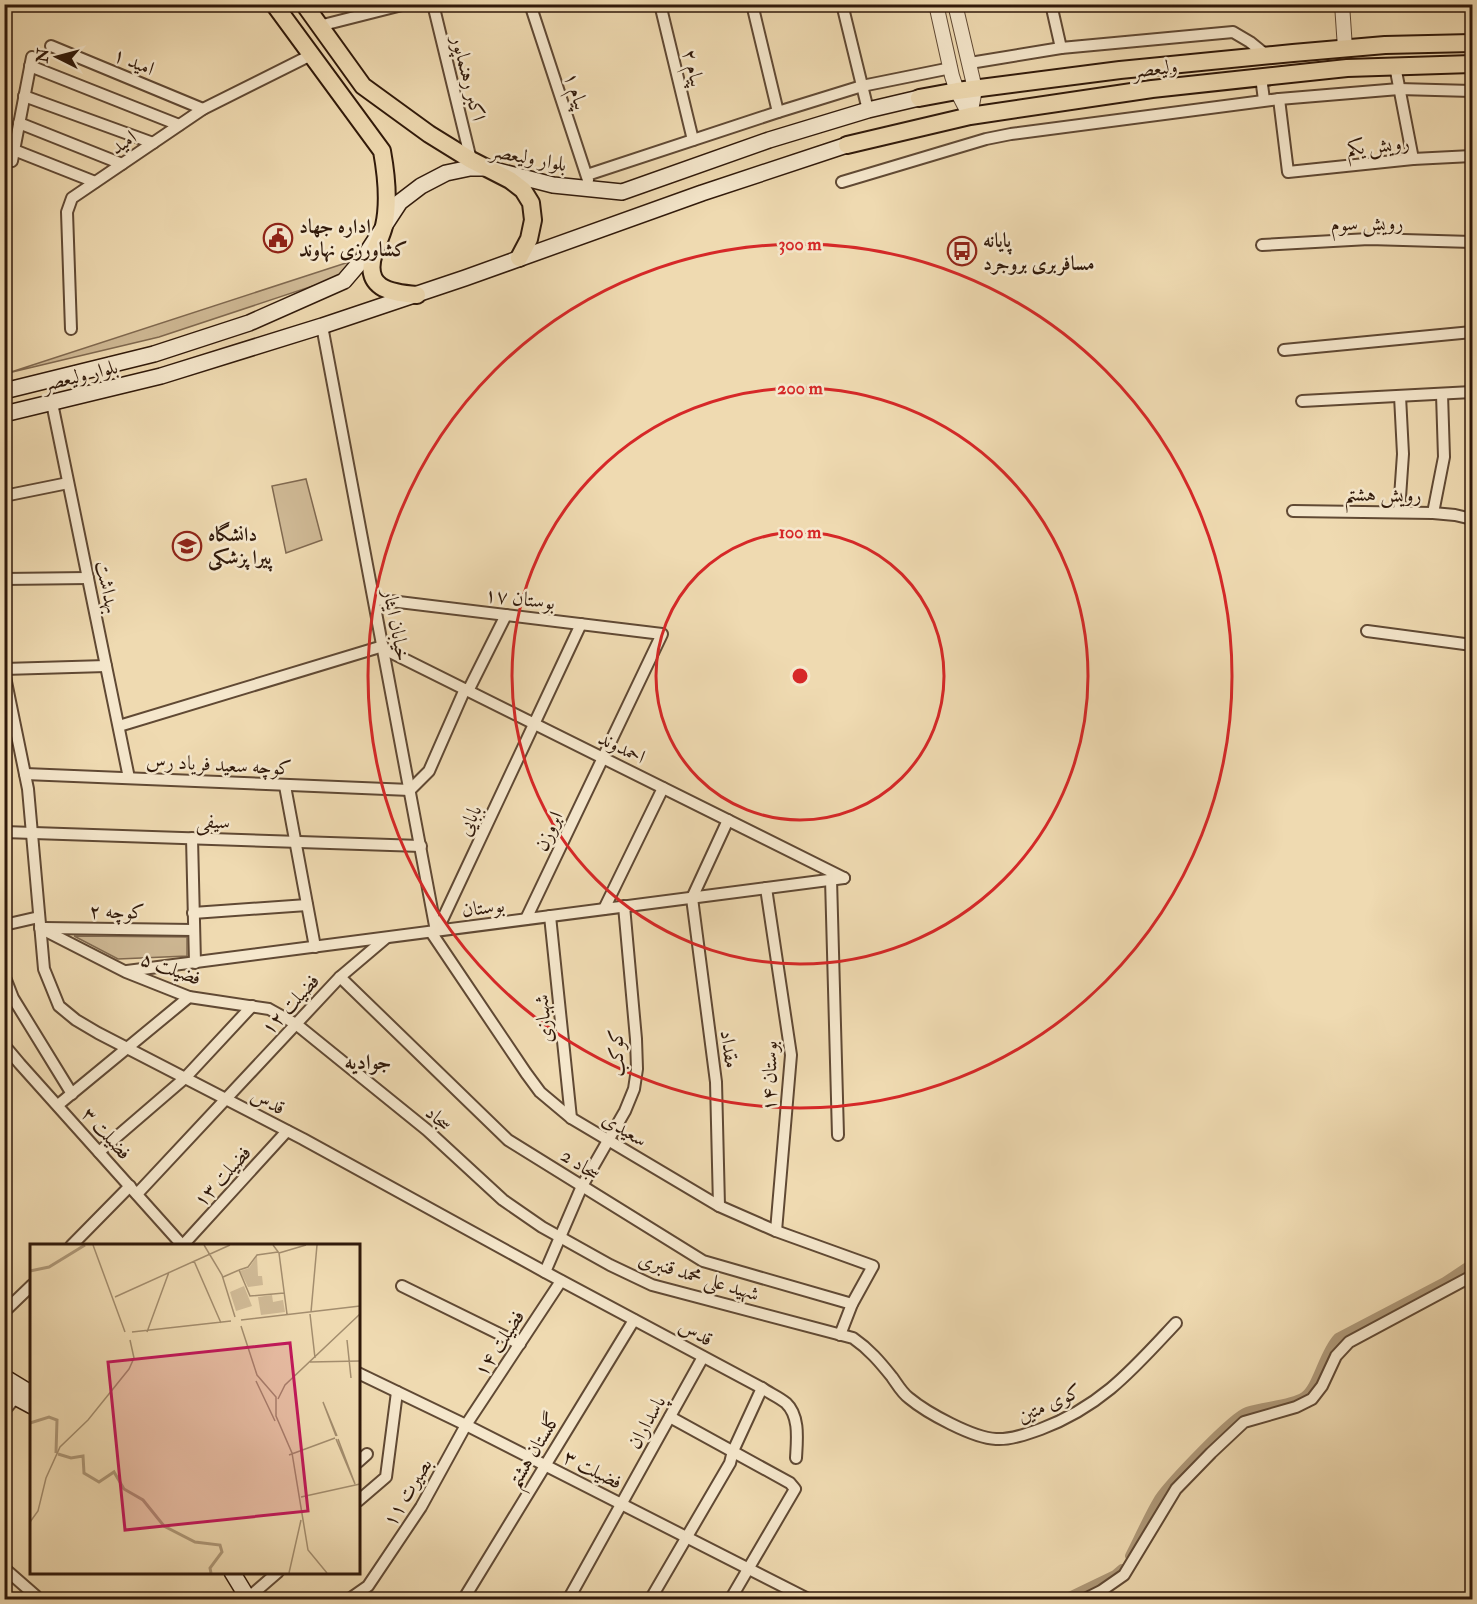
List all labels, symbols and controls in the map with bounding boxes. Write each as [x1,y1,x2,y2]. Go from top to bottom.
north arrow [27,27,87,87]
street label: اکبر رهنماپور [443,31,491,124]
street label: امید ۱ [109,42,158,81]
street label: پیام ۲ [672,46,710,91]
text: N [32,47,54,65]
street label: ولیعصر [1129,53,1179,85]
street label: پیام ۱ [554,69,594,115]
street label: امید [105,125,141,160]
street label: رویش یکم [1345,130,1411,167]
street label: بلوار ولیعصر [487,138,569,178]
street label: رویش سوم [1330,210,1404,242]
place label: اداره جهاد کشاورزی نهاوند [299,214,408,263]
public building icon: اداره جهاد کشاورزی نهاوند [262,222,294,254]
place label: پایانه مسافربری بروجرد [983,228,1094,276]
text: 300 m [778,233,823,256]
bus stop icon: پایانه مسافربری بروجرد [946,235,978,267]
street label: بلوار ولیعصر [38,354,121,398]
text: 200 m [777,377,824,400]
street label: رویش هشتم [1344,481,1422,515]
place label: دانشگاه پیرا پزشکی [208,521,273,572]
text: 100 m [779,521,822,544]
school or university icon: دانشگاه پیرا پزشکی [171,530,203,562]
street label: بهداشت [90,558,125,616]
street label: بوستان ۱۷ [483,582,556,615]
street label: خیابان ایثار [377,585,416,663]
centre of rings [790,666,810,686]
street label: احمدوند [594,725,649,770]
street label: کوچه سعید فریاد رس [145,748,292,782]
street label: بابایی [451,801,488,840]
street label: ابروزن [528,807,569,855]
street label: سیفی [195,808,231,837]
street label: بوستان [460,892,506,923]
street label: کوچه ۲ [89,899,145,925]
street label: فضیلت ۵ [137,946,205,991]
street label: فضیلت ۱۲ [256,969,325,1040]
street label: شهبازی [529,993,558,1045]
street label: مقداد [714,1028,745,1070]
street label: کوکب [604,1029,630,1077]
street label: بوستان ۱۴ [756,1041,783,1112]
district label: جوادیه [345,1049,391,1076]
street label: قدس [246,1083,289,1120]
street label: سجاد [420,1100,457,1137]
street label: فضیلت ۳ [76,1102,137,1165]
street label: سعیدی [598,1106,652,1153]
street label: فضیلت ۱۳ [188,1140,257,1212]
street label: سجاد 2 [556,1143,605,1186]
inset map [30,1244,360,1574]
street label: شهید علی محمد قنبری [635,1246,762,1309]
street label: فضیلت ۱۴ [469,1305,530,1381]
street label: قدس [674,1313,717,1352]
street label: کوی متین [1013,1378,1085,1429]
street label: پاسداران [622,1390,674,1454]
street label: گلستان هشتم [501,1408,572,1496]
street label: فضیلت ۳ [559,1444,626,1495]
street label: بصیرت ۱۱ [377,1454,438,1531]

